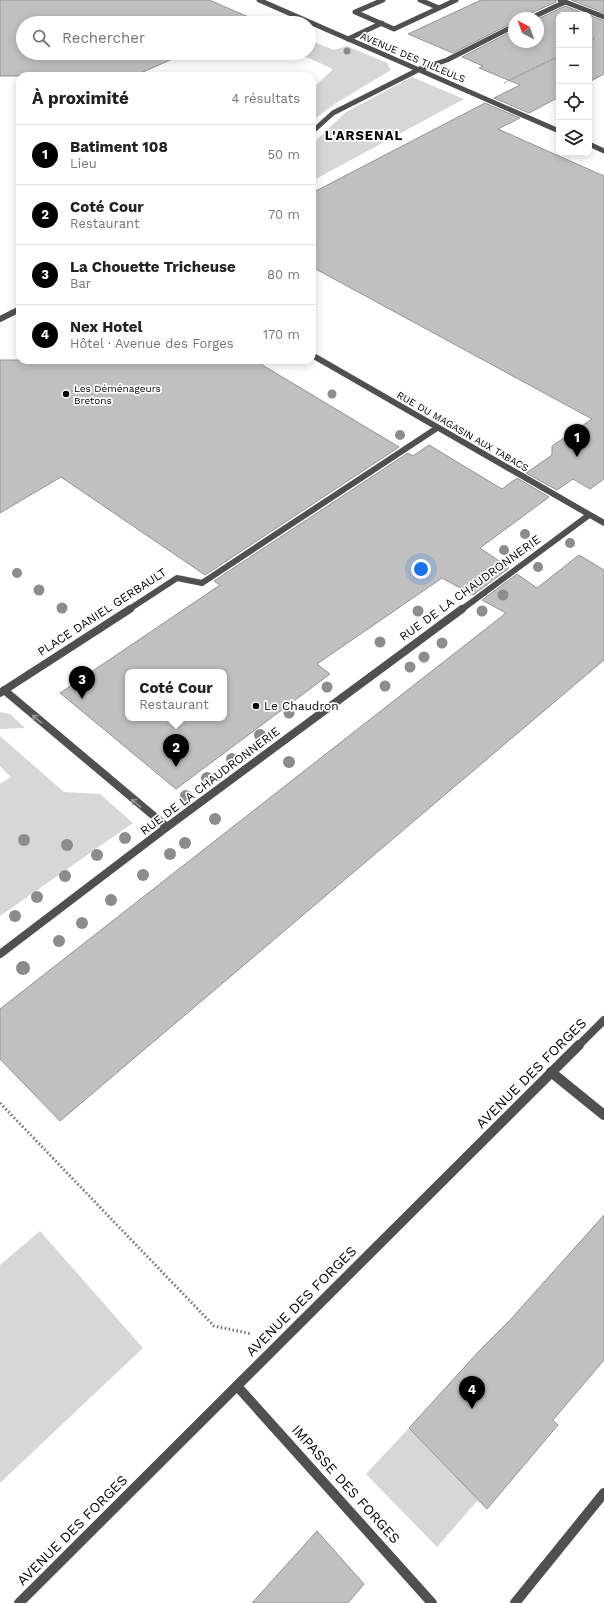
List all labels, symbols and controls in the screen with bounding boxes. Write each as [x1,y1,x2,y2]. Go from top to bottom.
north arrow [508,12,544,48]
map controls [556,12,592,156]
button: + [556,12,592,48]
search box [16,16,316,60]
icon: search [30,27,52,49]
text: Rechercher [62,29,145,47]
street label: AVENUE DES TILLEULS [359,30,467,85]
button: − [556,48,592,84]
button: locate [556,84,592,120]
text: À proximité [32,88,129,108]
text: 4 résultats [232,91,300,106]
button: layers [556,120,592,156]
district label: L'ARSENAL [325,128,403,143]
text: Batiment 108 [70,138,168,156]
text: 1 [42,147,48,162]
text: 50 m [268,147,300,162]
text: Lieu [70,156,97,171]
text: Coté Cour [70,198,144,216]
text: 2 [41,207,49,222]
text: 70 m [268,207,300,222]
text: Restaurant [70,216,140,231]
text: La Chouette Tricheuse [70,258,236,276]
text: 3 [41,267,49,282]
text: 80 m [267,267,300,282]
text: Bar [70,276,91,291]
text: Nex Hotel [70,318,142,336]
text: 4 [41,327,49,342]
text: 170 m [263,327,300,342]
text: Hôtel · Avenue des Forges [70,336,234,351]
place label: Les Déménageurs Bretons [74,383,161,406]
marker: Les Déménageurs Bretons [61,389,71,399]
street label: RUE DU MAGASIN AUX TABACS [395,389,530,474]
pin: 1 [564,424,590,457]
street label: RUE DE LA CHAUDRONNERIE [397,532,543,644]
your location [411,559,431,579]
street label: PLACE DANIEL GERBAULT [35,565,169,659]
pin: 3 [69,666,95,699]
popup [125,669,227,721]
text: Coté Cour [139,679,213,697]
text: Restaurant [139,697,209,712]
place label: Le Chaudron [264,699,339,713]
marker: Le Chaudron [251,701,261,711]
one-way arrow [32,714,43,723]
street label: RUE DE LA CHAUDRONNERIE [138,724,283,838]
pin: 2 [163,734,189,767]
one-way arrow [131,798,142,807]
street label: AVENUE DES FORGES [473,1015,589,1131]
street label: AVENUE DES FORGES [243,1243,359,1359]
pin: 4 [459,1376,485,1409]
street label: IMPASSE DES FORGES [289,1422,403,1546]
street label: AVENUE DES FORGES [14,1472,130,1588]

